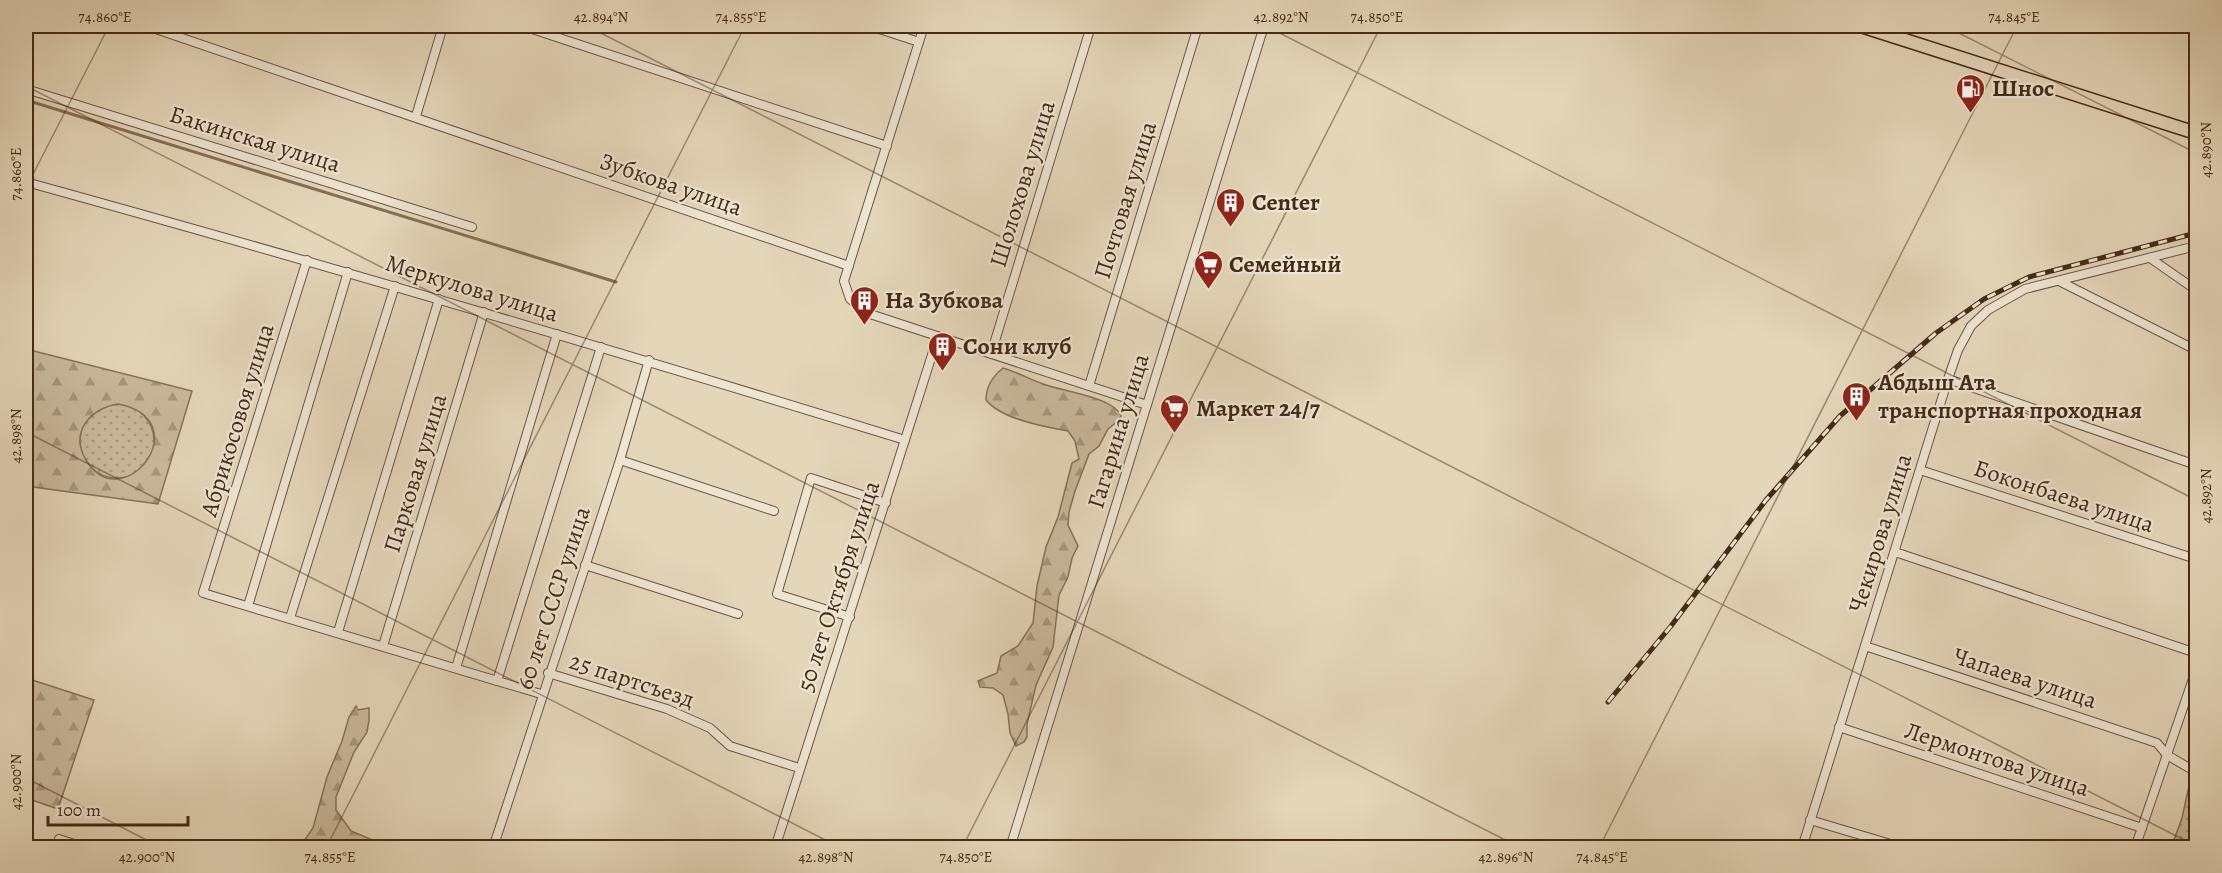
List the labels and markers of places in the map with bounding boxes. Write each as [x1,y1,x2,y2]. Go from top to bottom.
fuel station icon: Шнос [1955,72,1987,114]
place label: Шнос [1992,72,2054,104]
building icon: Center [1215,186,1247,228]
place label: Center [1252,186,1320,218]
supermarket icon: Семейный [1192,248,1224,290]
place label: Семейный [1229,248,1341,280]
building icon: На Зубкова [848,284,880,326]
place label: На Зубкова [885,284,1004,316]
building icon: Сони клуб [926,330,958,372]
place label: Сони клуб [963,330,1071,362]
place label: Абдыш Ата транспортная проходная [1877,366,2142,426]
building icon: Абдыш Ата транспортная проходная [1841,380,1873,422]
supermarket icon: Маркет 24/7 [1159,392,1191,434]
place label: Маркет 24/7 [1196,392,1321,424]

